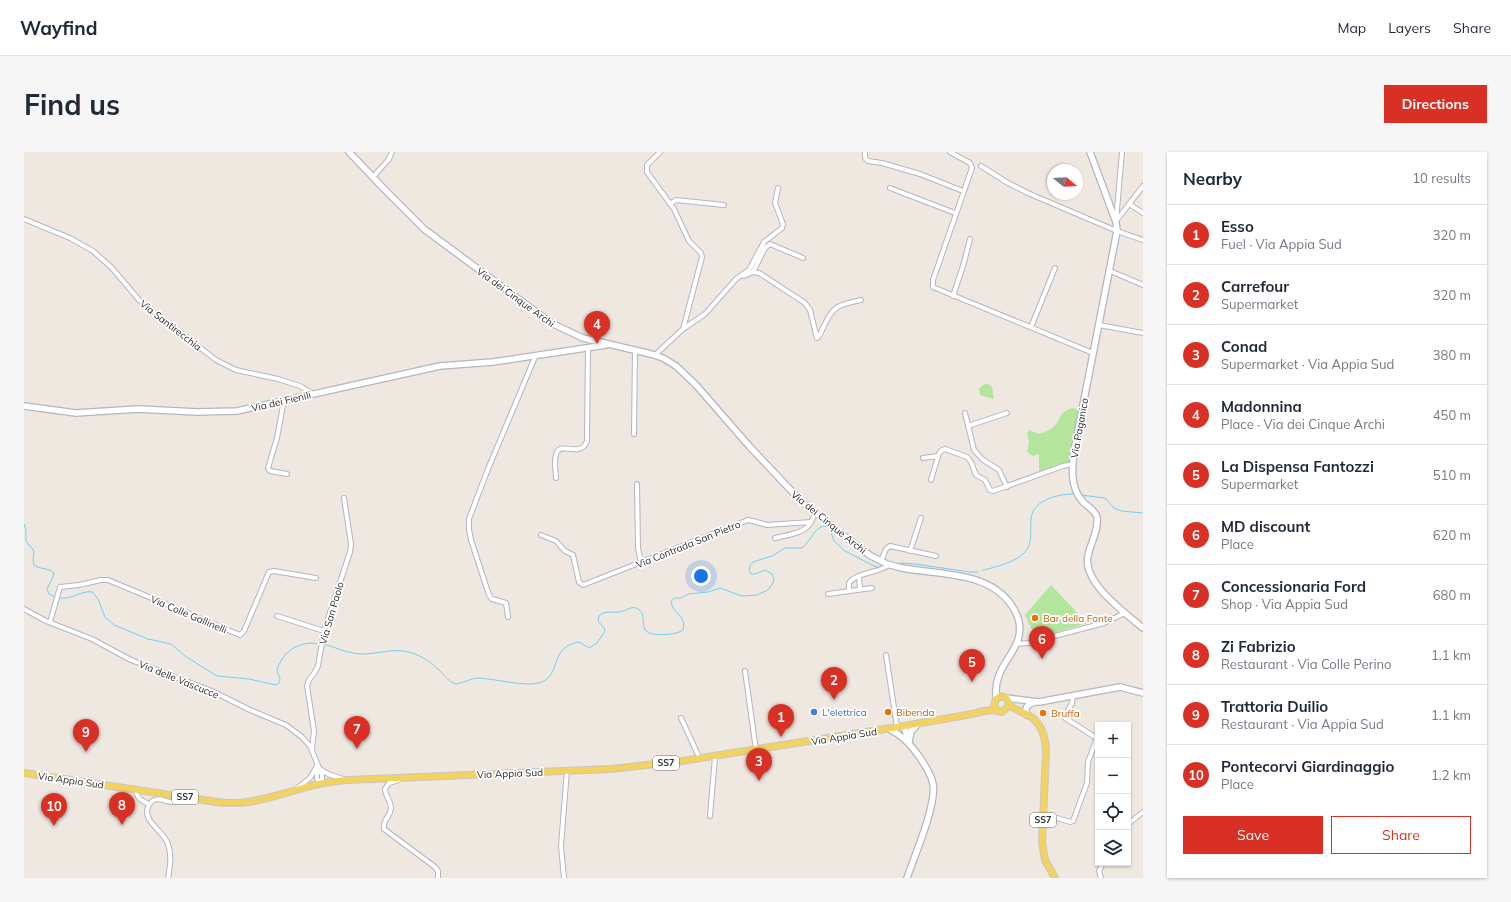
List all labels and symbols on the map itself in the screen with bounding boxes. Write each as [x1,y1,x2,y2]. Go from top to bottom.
north arrow [1047,164,1083,200]
street label: Via dei Cinque Archi [474,265,557,330]
street label: Via Santirecchia [137,297,204,354]
pin: 4 [584,311,610,344]
street label: Via dei Fienili [250,388,312,415]
street label: Via Paganico [1068,397,1091,459]
street label: Via dei Cinque Archi [788,488,869,557]
street label: Via Contrada San Pietro [634,517,743,571]
your location [691,566,711,586]
street label: Via San Paolo [316,580,347,646]
street label: Via Colle Gallinelli [149,592,229,636]
place label: Bar della Fonte [1043,612,1113,625]
marker: Bar della Fonte [1030,613,1040,623]
pin: 6 [1029,626,1055,659]
pin: 5 [959,649,985,682]
street label: Via delle Vascucce [137,657,221,701]
pin: 2 [821,667,847,700]
pin: 1 [768,704,794,737]
place label: L'elettrica [822,706,867,719]
place label: Bibenda [896,706,934,719]
marker: L'elettrica [809,707,819,717]
marker: Bibenda [883,707,893,717]
place label: Bruffa [1051,707,1080,720]
marker: Bruffa [1038,708,1048,718]
pin: 7 [344,716,370,749]
pin: 9 [73,719,99,752]
street label: Via Appia Sud [810,725,878,748]
pin: 3 [746,748,772,781]
road number: SS7 [653,756,679,770]
street label: Via Appia Sud [477,766,543,781]
street label: Via Appia Sud [37,769,105,792]
road number: SS7 [172,790,198,804]
pin: 8 [109,792,135,825]
pin: 10 [41,793,67,826]
road number: SS7 [1030,813,1056,827]

